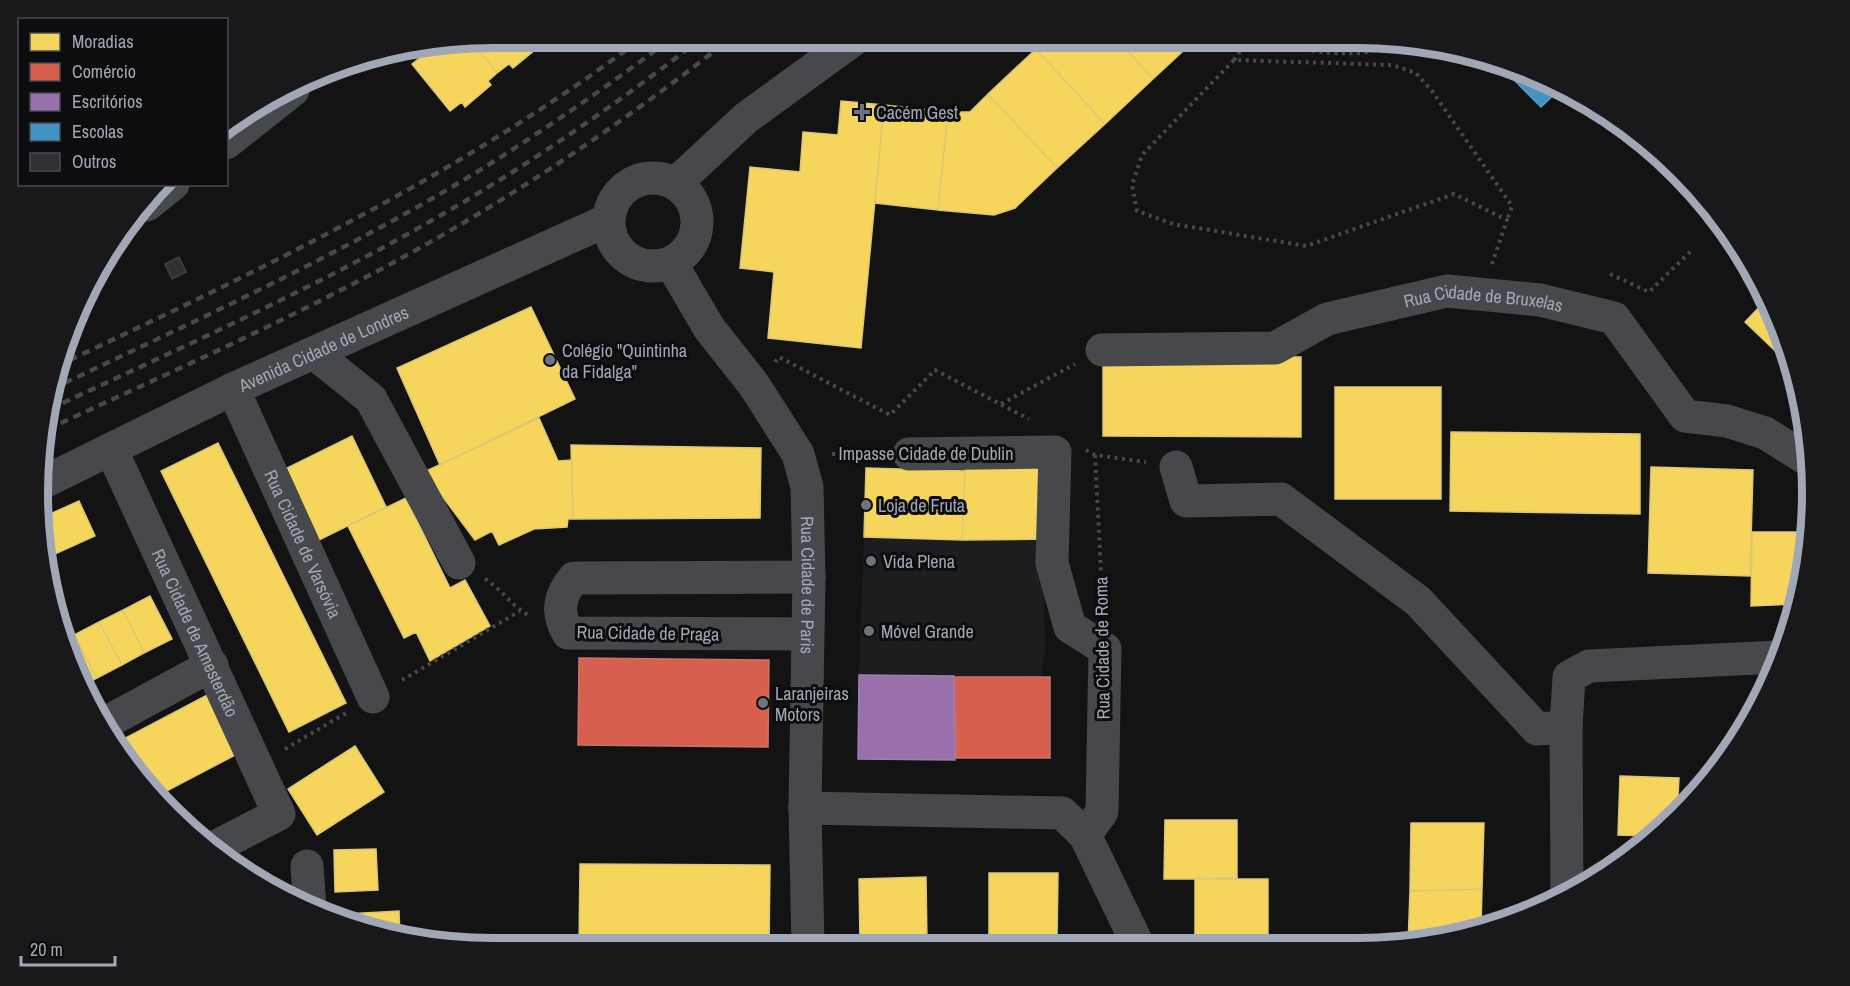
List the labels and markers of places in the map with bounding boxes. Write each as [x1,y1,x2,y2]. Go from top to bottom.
place label: Cacém Gest [876,100,958,125]
marker: Cacém Gest [853,103,871,121]
place label: Colégio "Quintinha da Fidalga" [562,338,687,384]
marker: Colégio "Quintinha da Fidalga" [543,353,557,367]
place label: Loja de Fruta [878,493,965,518]
marker: Loja de Fruta [859,498,873,512]
place label: Vida Plena [883,549,955,574]
marker: Vida Plena [864,554,878,568]
place label: Móvel Grande [881,619,974,644]
marker: Móvel Grande [862,624,876,638]
place label: Laranjeiras Motors [775,681,849,727]
marker: Laranjeiras Motors [756,696,770,710]

